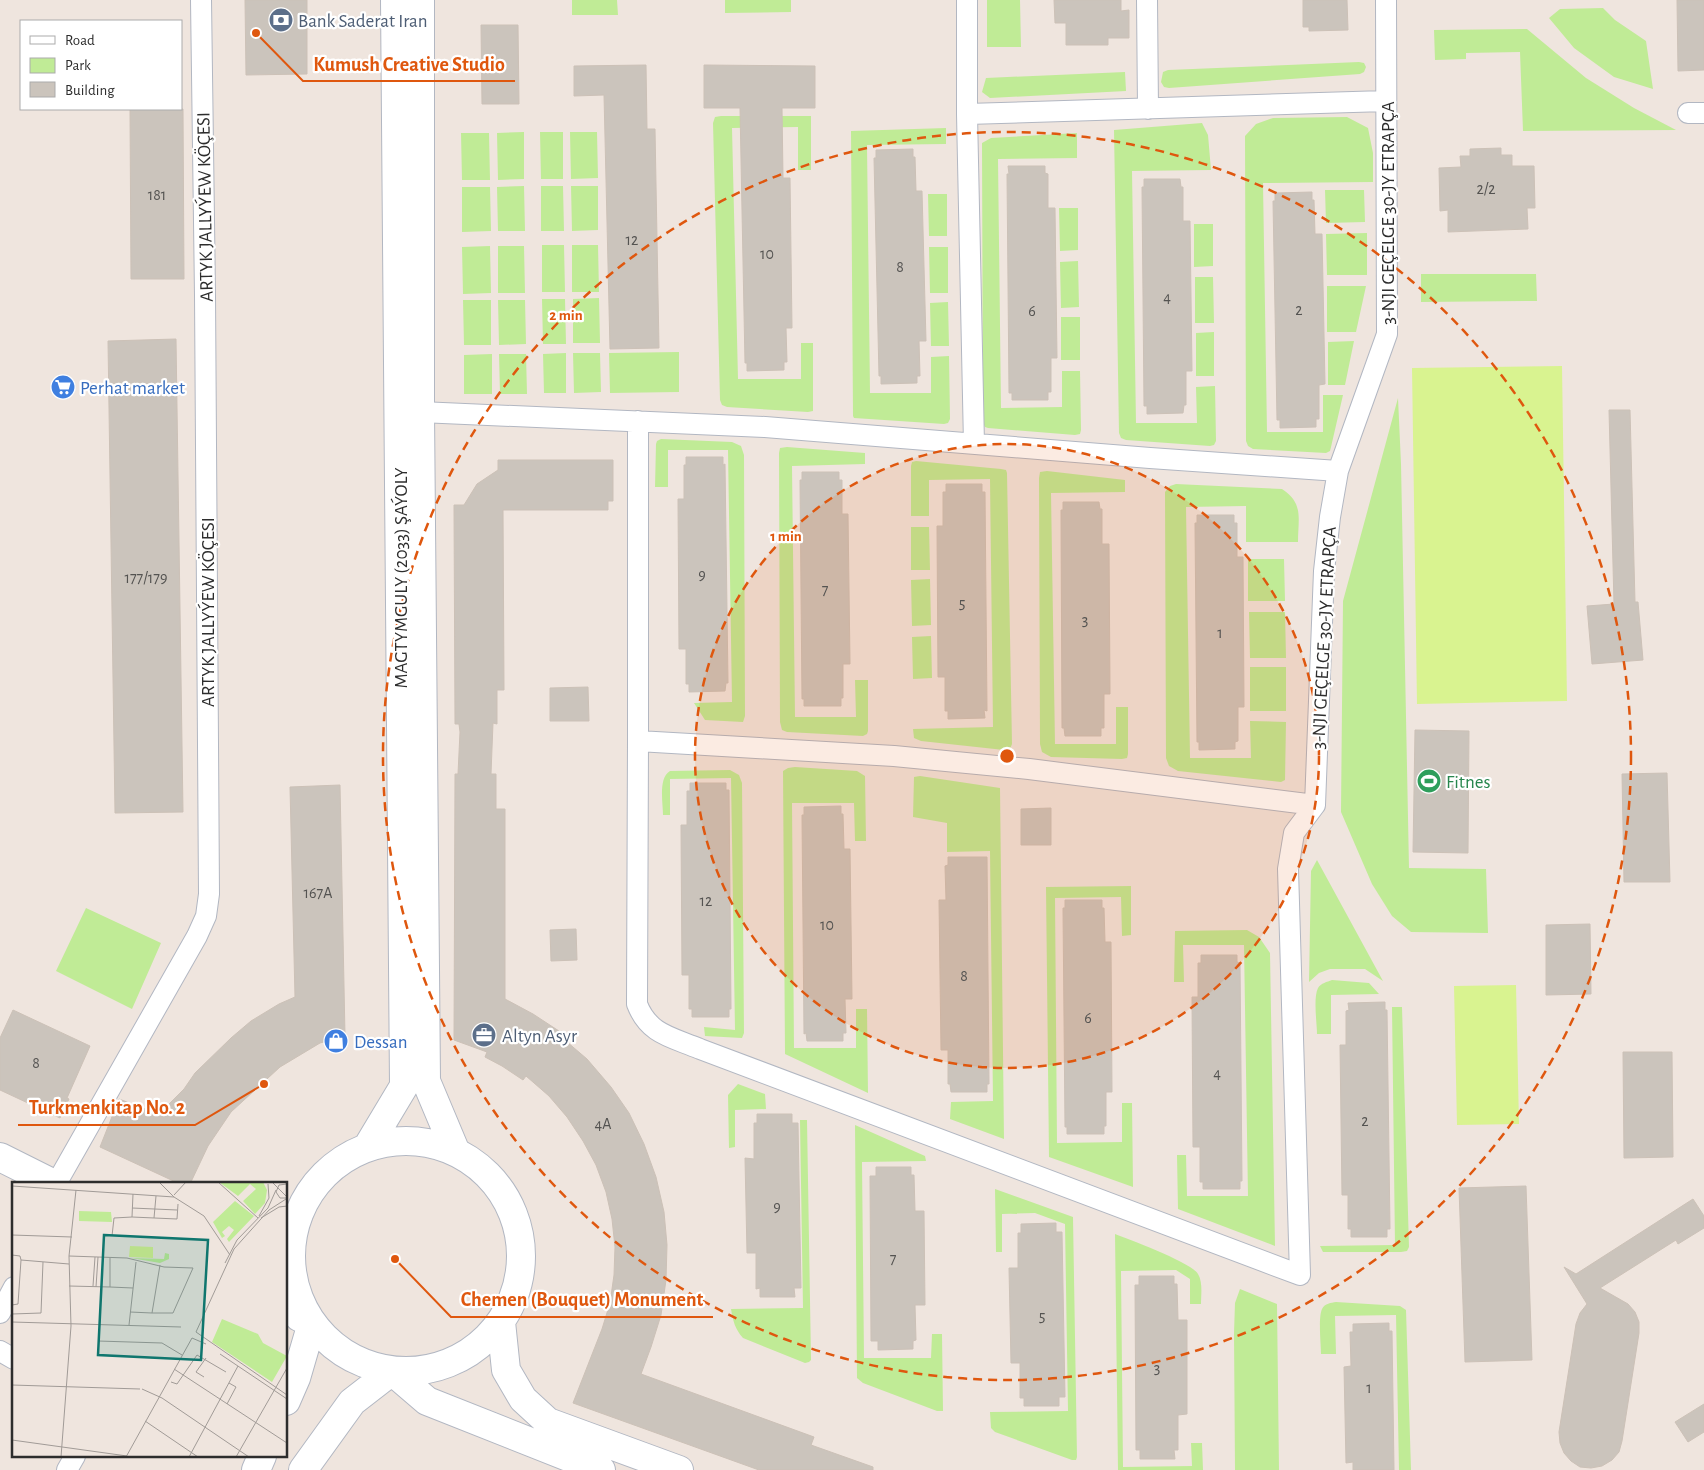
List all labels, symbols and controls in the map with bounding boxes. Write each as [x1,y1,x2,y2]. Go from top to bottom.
bank icon: Bank Saderat Iran [268,7,294,33]
place label: Bank Saderat Iran [298,12,428,31]
legend [20,20,182,110]
text: Road [65,33,95,48]
callout: Kumush Creative Studio [303,46,515,81]
text: Kumush Creative Studio [313,55,505,75]
text: Park [65,58,91,73]
text: Building [65,83,115,98]
street label: 3-NJI GEÇELGE 30-JY ETRAPÇA [1379,101,1398,325]
street label: ARTYK JALLYÝEW KÖÇESI [192,112,217,302]
house number: 2/2 [1476,181,1496,197]
house number: 181 [148,187,166,203]
house number: 12 [626,232,638,248]
house number: 10 [760,246,774,262]
house number: 8 [896,259,904,275]
house number: 4 [1163,289,1171,305]
house number: 2 [1295,302,1303,318]
house number: 6 [1028,303,1036,319]
text: 2 min [549,308,583,323]
supermarket icon: Perhat market [50,374,76,400]
place label: Perhat market [80,379,185,398]
street label: MAGTYMGULY (2033) ŞAÝOLY [390,467,411,689]
street label: ARTYK JALLYÝEW KÖÇESI [197,517,218,707]
street label: 3-NJI GEÇELGE 30-JY ETRAPÇA [1309,526,1340,750]
text: 1 min [770,529,802,544]
house number: 9 [698,567,706,583]
house number: 177/179 [124,570,168,586]
house number: 7 [822,582,829,598]
house number: 5 [959,595,965,611]
house number: 3 [1082,612,1088,628]
house number: 1 [1217,625,1223,641]
centre of rings [998,747,1016,765]
sports icon: Fitnes [1416,768,1442,794]
place label: Fitnes [1446,773,1491,792]
house number: 167A [304,885,332,901]
house number: 12 [700,893,712,909]
house number: 10 [820,917,834,933]
house number: 8 [960,968,968,984]
house number: 6 [1084,1010,1092,1026]
office icon: Altyn Asyr [471,1022,497,1048]
place label: Altyn Asyr [502,1027,577,1046]
shop icon: Dessan [323,1028,349,1054]
place label: Dessan [354,1033,408,1052]
house number: 8 [32,1055,40,1071]
house number: 4 [1213,1065,1221,1081]
callout: Turkmenkitap No. 2 [18,1090,195,1125]
text: Turkmenkitap No. 2 [29,1098,185,1118]
house number: 2 [1361,1113,1369,1129]
house number: 4A [595,1116,611,1132]
inset map [12,1182,288,1458]
house number: 9 [773,1199,781,1215]
house number: 7 [890,1251,897,1267]
callout: Chemen (Bouquet) Monument [451,1282,713,1317]
text: Chemen (Bouquet) Monument [461,1290,704,1310]
house number: 5 [1039,1308,1045,1324]
house number: 3 [1154,1360,1160,1376]
house number: 1 [1366,1380,1372,1396]

